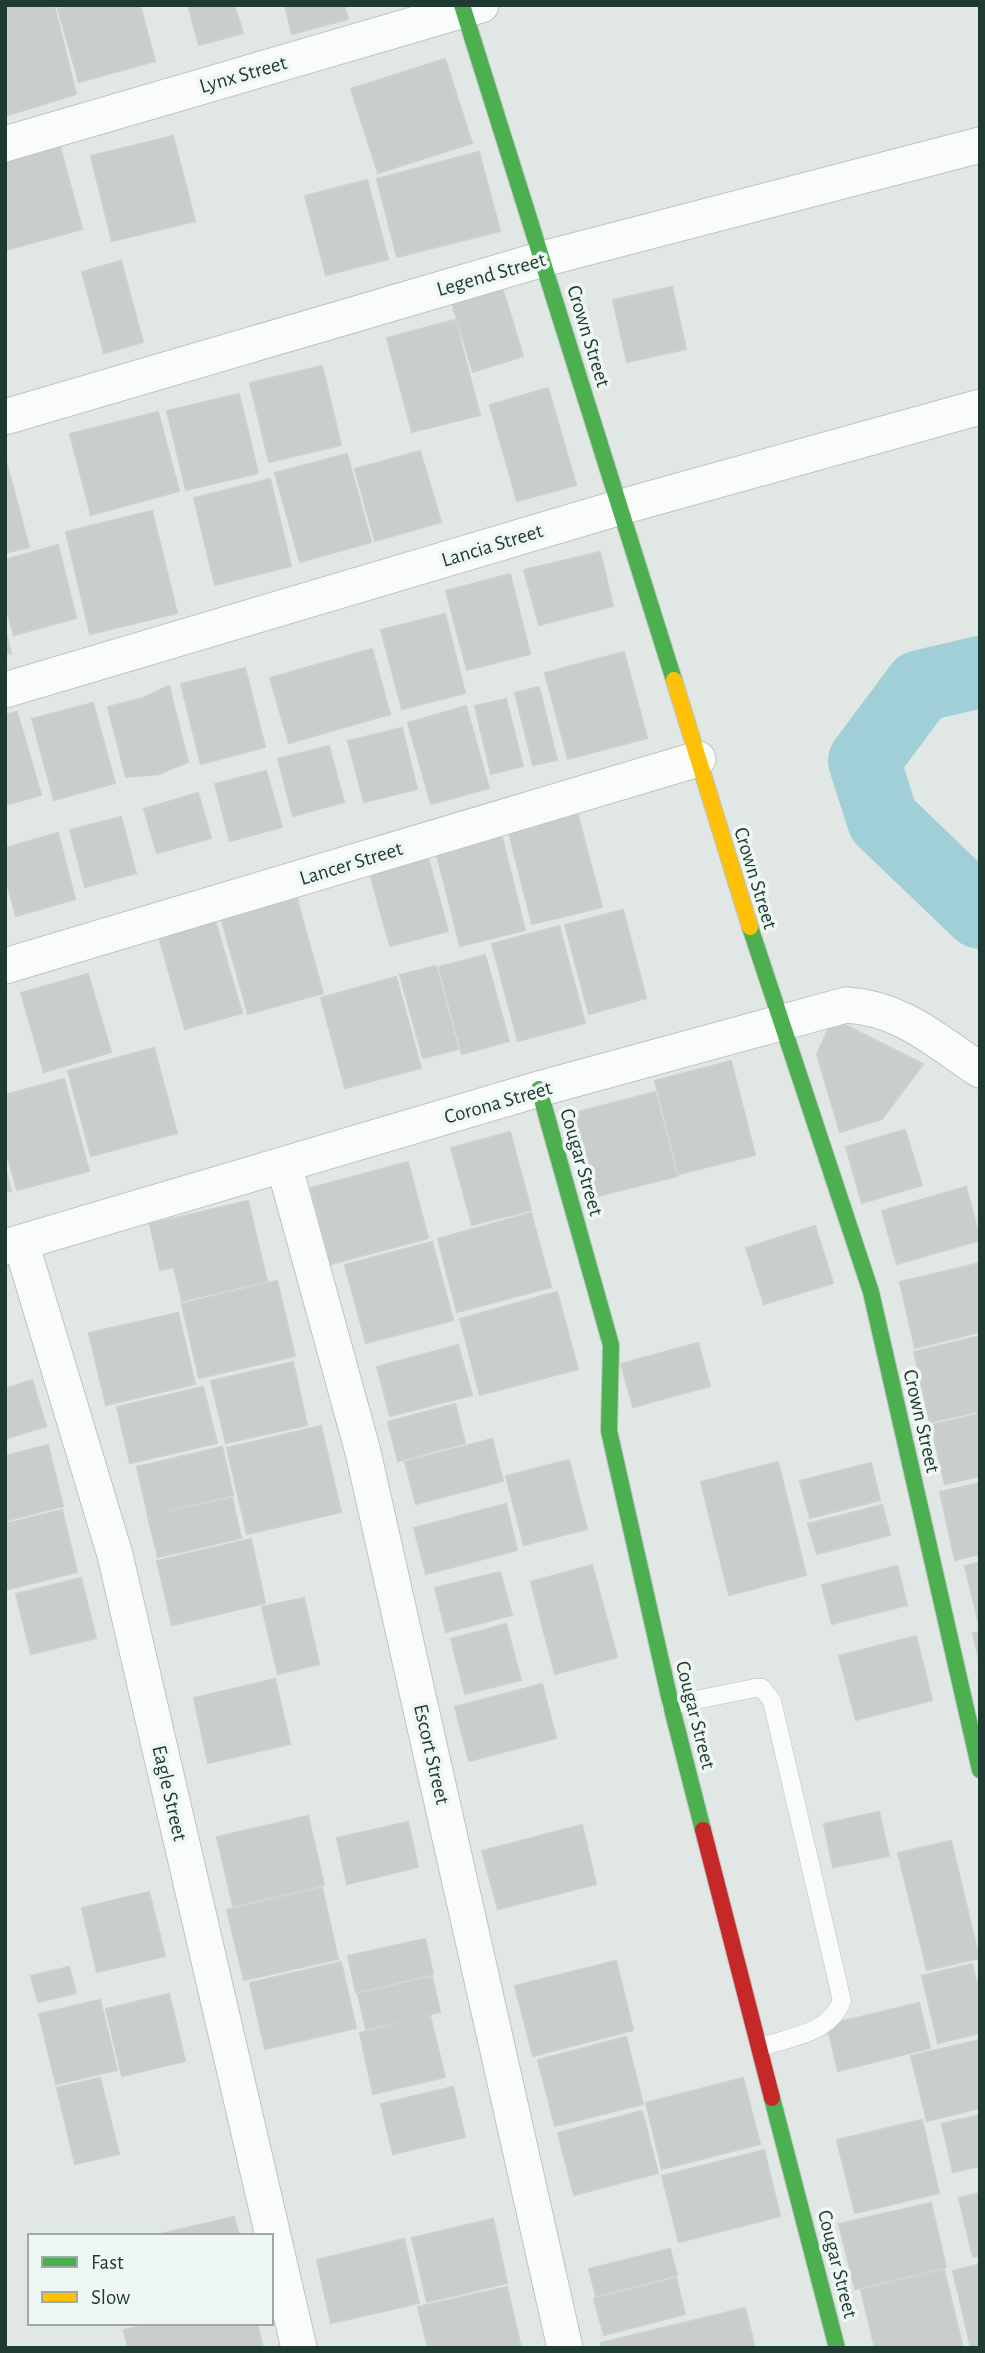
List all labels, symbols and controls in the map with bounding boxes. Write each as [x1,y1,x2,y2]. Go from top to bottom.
street label: Lynx Street [197,52,290,97]
street label: Legend Street [434,249,548,300]
street label: Crown Street [563,283,614,390]
street label: Lancia Street [439,520,546,571]
street label: Crown Street [730,825,781,932]
street label: Lancer Street [297,838,405,889]
street label: Corona Street [442,1077,555,1128]
street label: Cougar Street [556,1106,607,1218]
street label: Crown Street [899,1368,944,1475]
street label: Cougar Street [672,1659,719,1772]
street label: Escort Street [410,1702,453,1807]
street label: Eagle Street [148,1743,191,1843]
street label: Cougar Street [814,2208,861,2321]
legend [28,2234,273,2325]
text: Fast [91,2252,124,2273]
text: Slow [91,2287,130,2308]

